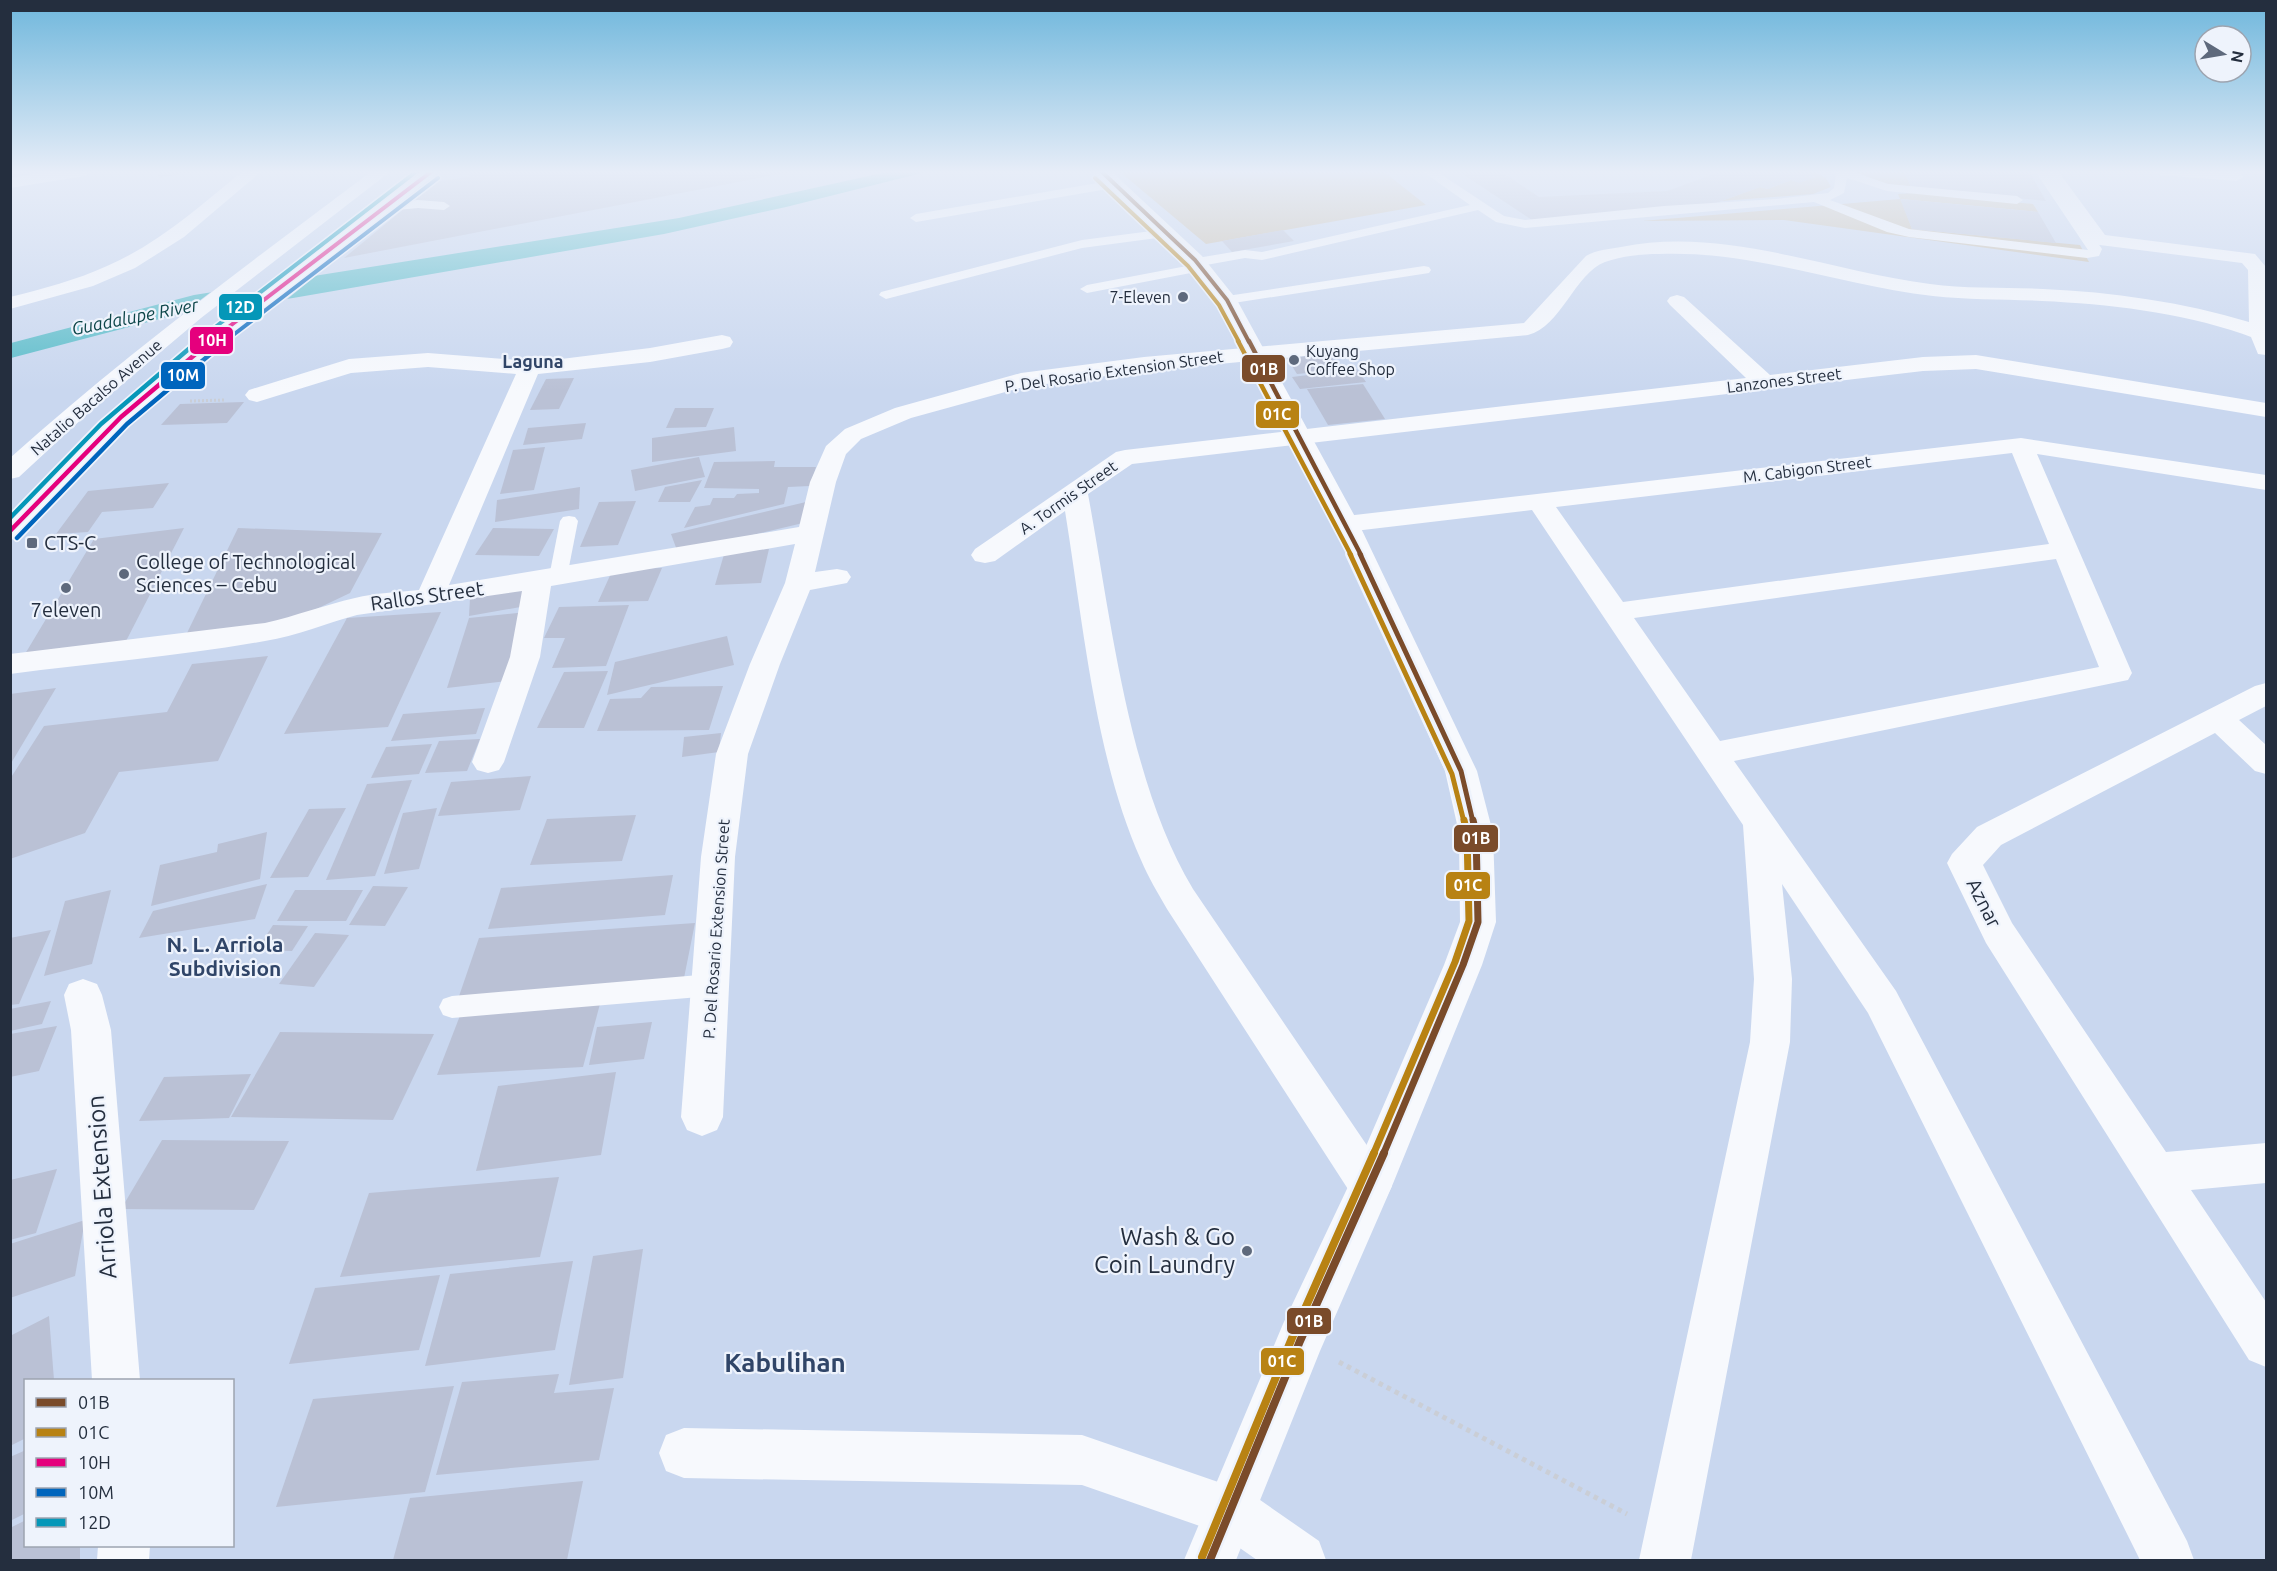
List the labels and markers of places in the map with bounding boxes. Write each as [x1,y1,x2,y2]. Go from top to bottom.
place label: 7-Eleven [1110,288,1171,306]
marker: 7-Eleven [1176,290,1190,304]
place label: Kuyang Coffee Shop [1306,342,1395,378]
marker: Kuyang Coffee Shop [1287,353,1301,367]
place label: CTS-C [44,531,96,554]
marker: CTS-C [25,536,39,550]
place label: College of Technological Sciences – Cebu [136,550,356,596]
marker: College of Technological Sciences – Cebu [117,567,131,581]
marker: 7eleven [59,581,73,595]
place label: 7eleven [31,598,101,621]
place label: Wash & Go Coin Laundry [1094,1223,1235,1278]
marker: Wash & Go Coin Laundry [1240,1244,1254,1258]

